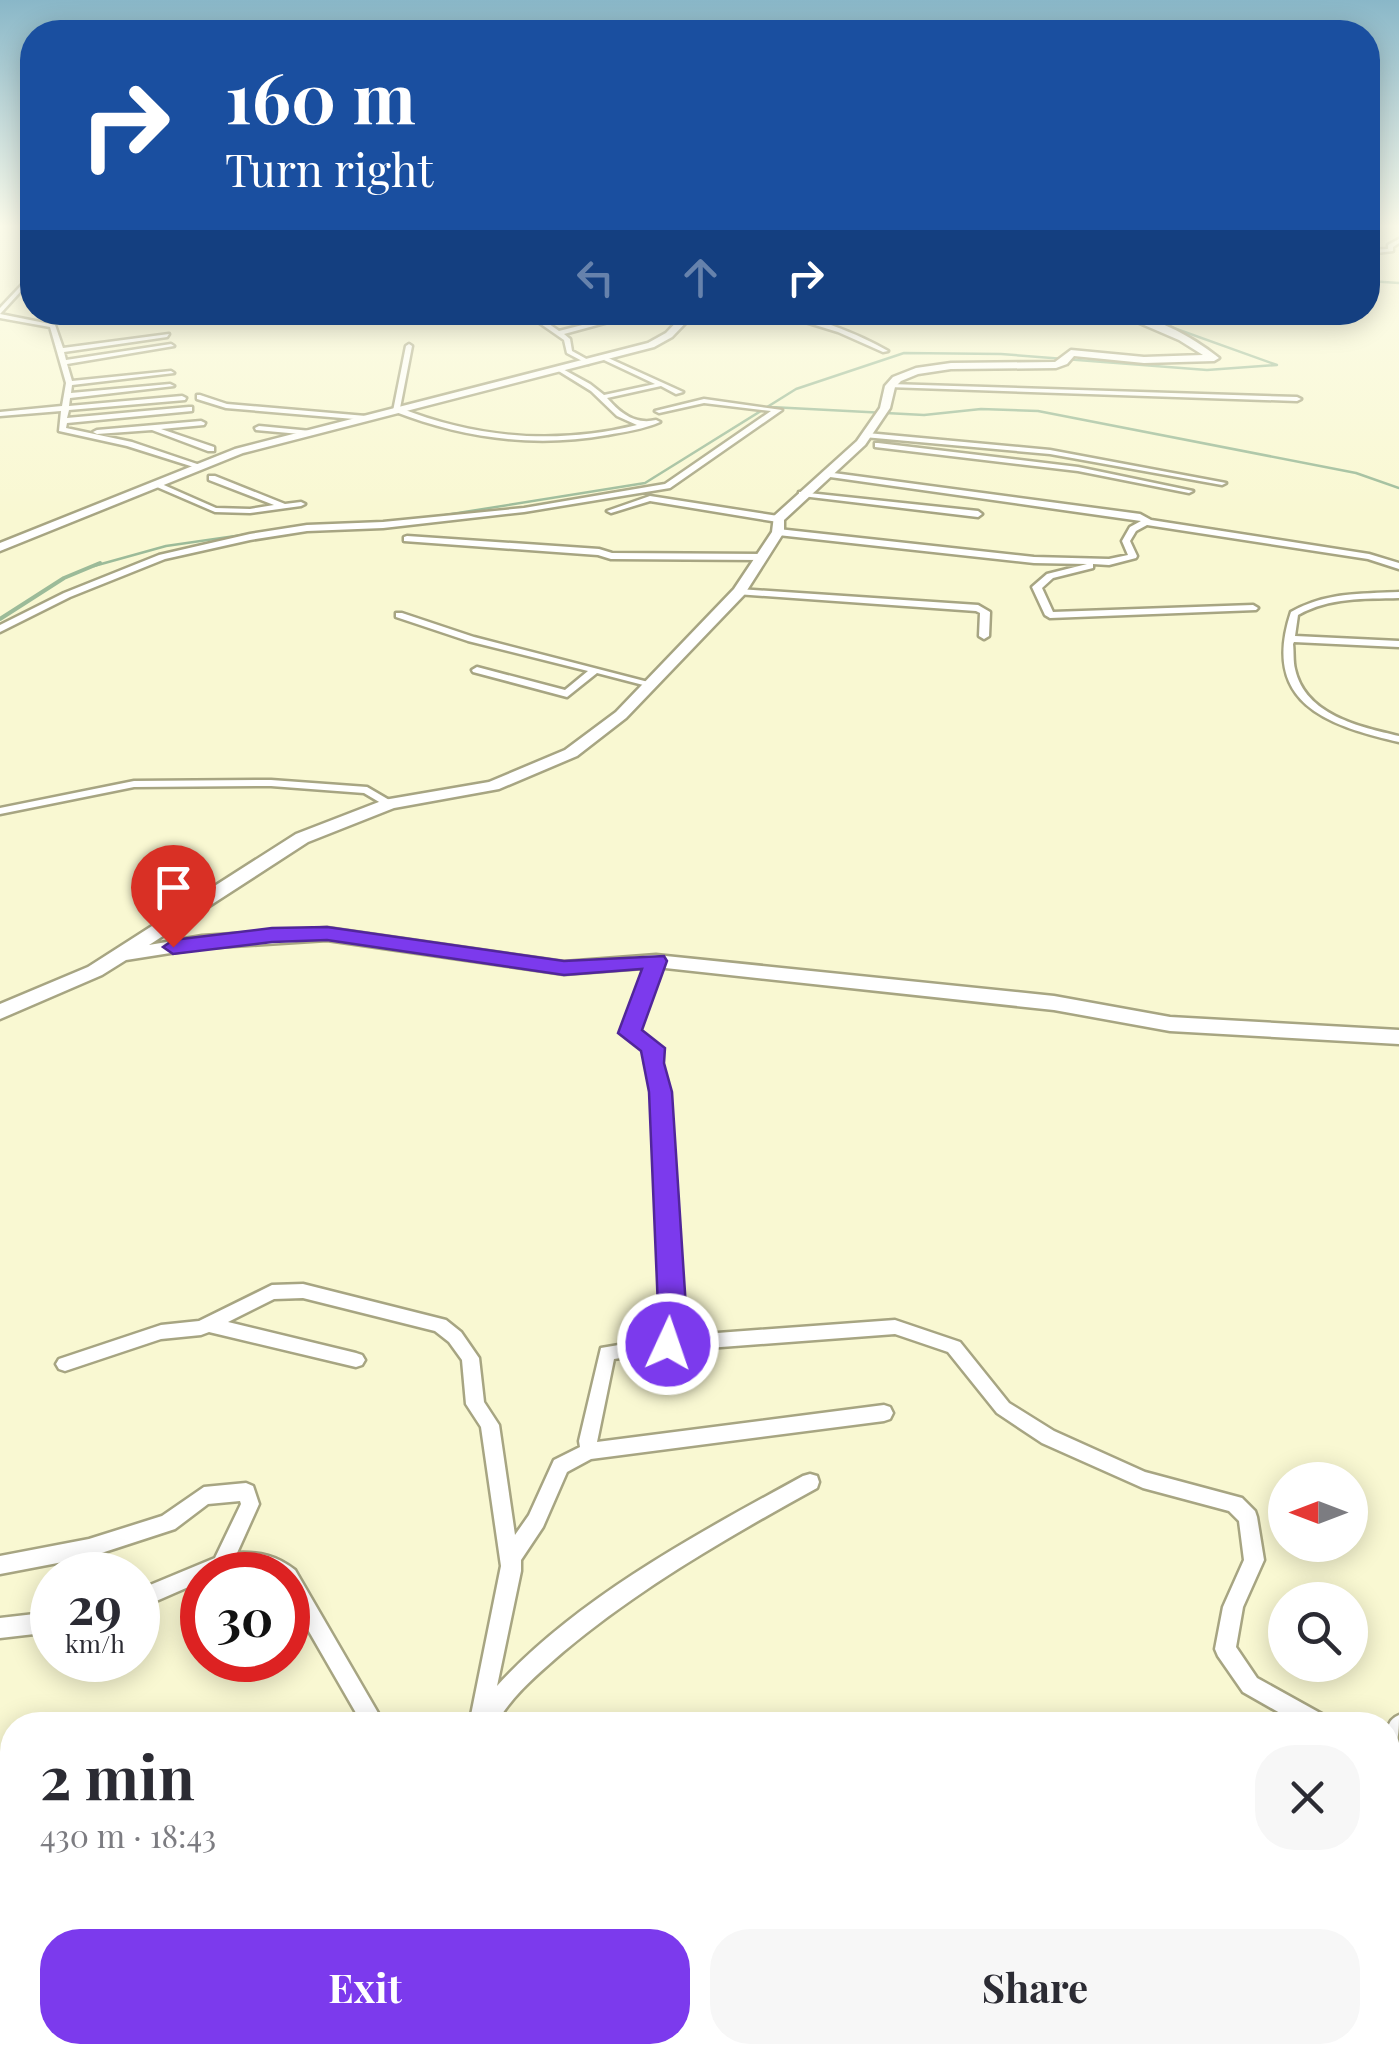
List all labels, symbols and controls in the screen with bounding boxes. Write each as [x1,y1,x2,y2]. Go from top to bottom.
text: 160 m [225,48,416,142]
icon: right [60,60,190,190]
text: Turn right [225,138,433,198]
icon: left [568,250,623,305]
icon: ahead [673,250,728,305]
icon: right [778,250,833,305]
pin [131,845,216,948]
icon: arrive [146,860,201,915]
position arrow [616,1292,720,1396]
north arrow [1268,1462,1368,1562]
map controls [1268,1462,1368,1682]
speed limit sign: 30 [180,1552,310,1682]
text: 29 [68,1571,122,1638]
button: search [1268,1582,1368,1682]
text: km/h [65,1626,125,1659]
text: 2 min [40,1735,195,1815]
button: close [1255,1745,1360,1850]
text: 430 m · 18:43 [40,1813,216,1856]
button: Exit [40,1929,690,2044]
button: Share [710,1929,1360,2044]

